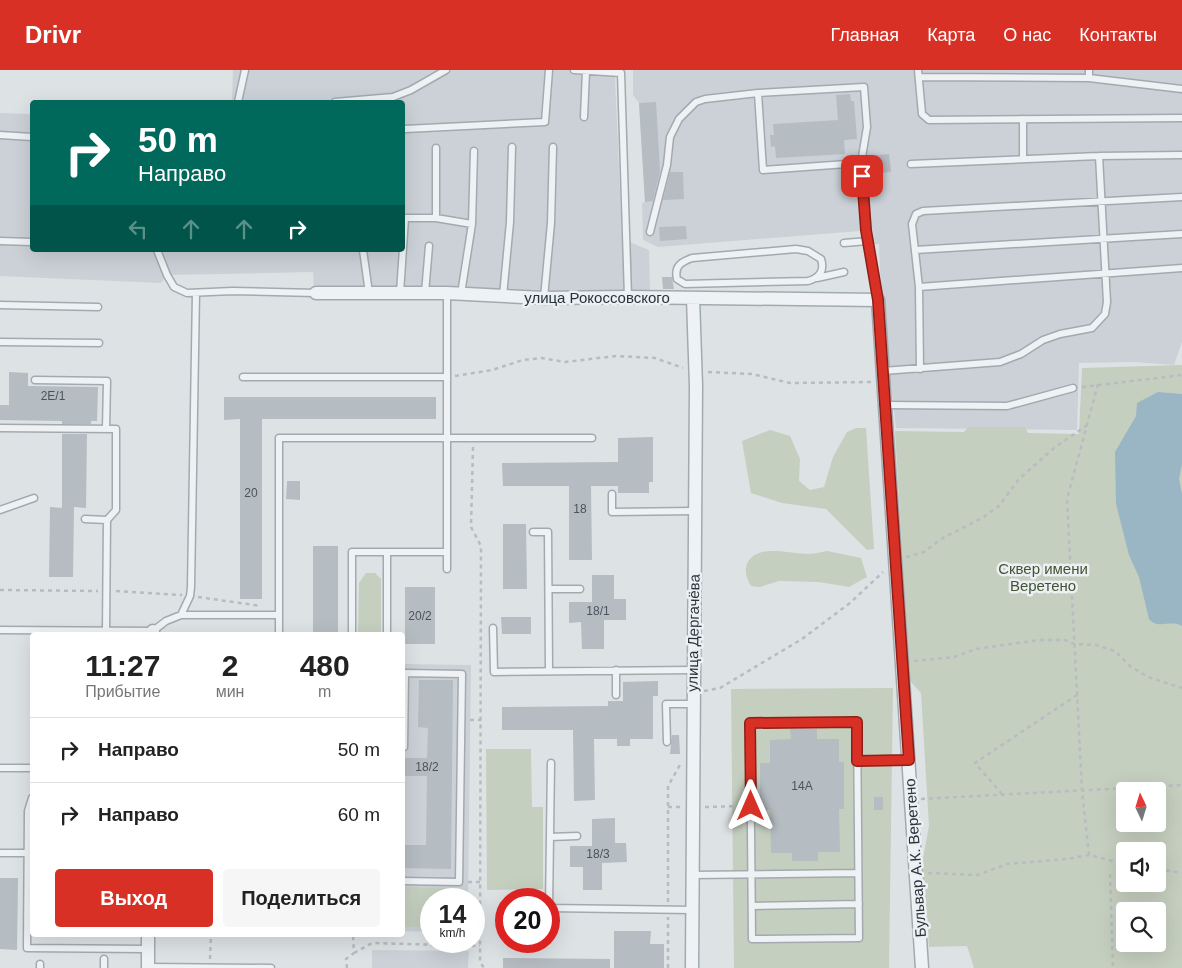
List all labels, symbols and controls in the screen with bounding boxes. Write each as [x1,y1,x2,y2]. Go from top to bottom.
text: Drivr [25,21,81,48]
text: Главная [831,25,899,45]
text: Карта [927,25,975,45]
text: О нас [1003,25,1051,45]
text: Контакты [1079,25,1157,45]
icon: right [55,120,120,185]
text: 50 m [138,120,218,159]
pin [841,155,883,197]
text: Направо [138,161,226,186]
icon: arrive [848,162,876,190]
icon: left [124,215,152,243]
icon: ahead [177,215,205,243]
icon: ahead [230,215,258,243]
icon: right [283,215,311,243]
street label: улица Рокоссовского [524,289,670,306]
house number: 2Е/1 [41,389,66,403]
house number: 20 [244,486,258,500]
house number: 18 [573,502,587,516]
park label: Сквер имени Веретено [998,560,1088,594]
street label: улица Дергачёва [683,573,703,692]
house number: 18/1 [586,604,610,618]
house number: 20/2 [408,609,432,623]
text: 11:27 [85,649,160,682]
text: 2 [222,649,238,682]
text: 480 [300,649,350,682]
text: Прибытие [85,683,160,700]
text: мин [216,683,244,700]
text: m [318,683,331,700]
icon: right [55,736,83,764]
text: Направо [98,739,179,760]
text: 50 m [338,739,380,760]
house number: 18/2 [415,760,439,774]
street label: Бульвар А.К. Веретено [901,778,929,938]
position arrow [724,779,776,831]
house number: 14А [791,779,813,793]
north arrow [1116,782,1166,832]
map controls [1116,782,1166,952]
icon: right [55,801,83,829]
text: Направо [98,804,179,825]
text: 60 m [338,804,380,825]
button: sound [1116,842,1166,892]
house number: 18/3 [586,847,610,861]
button: Выход [55,869,213,927]
button: Поделиться [223,869,380,927]
speed limit sign: 20 [495,888,560,953]
text: 14 [439,900,466,928]
button: search [1116,902,1166,952]
text: km/h [439,926,466,940]

